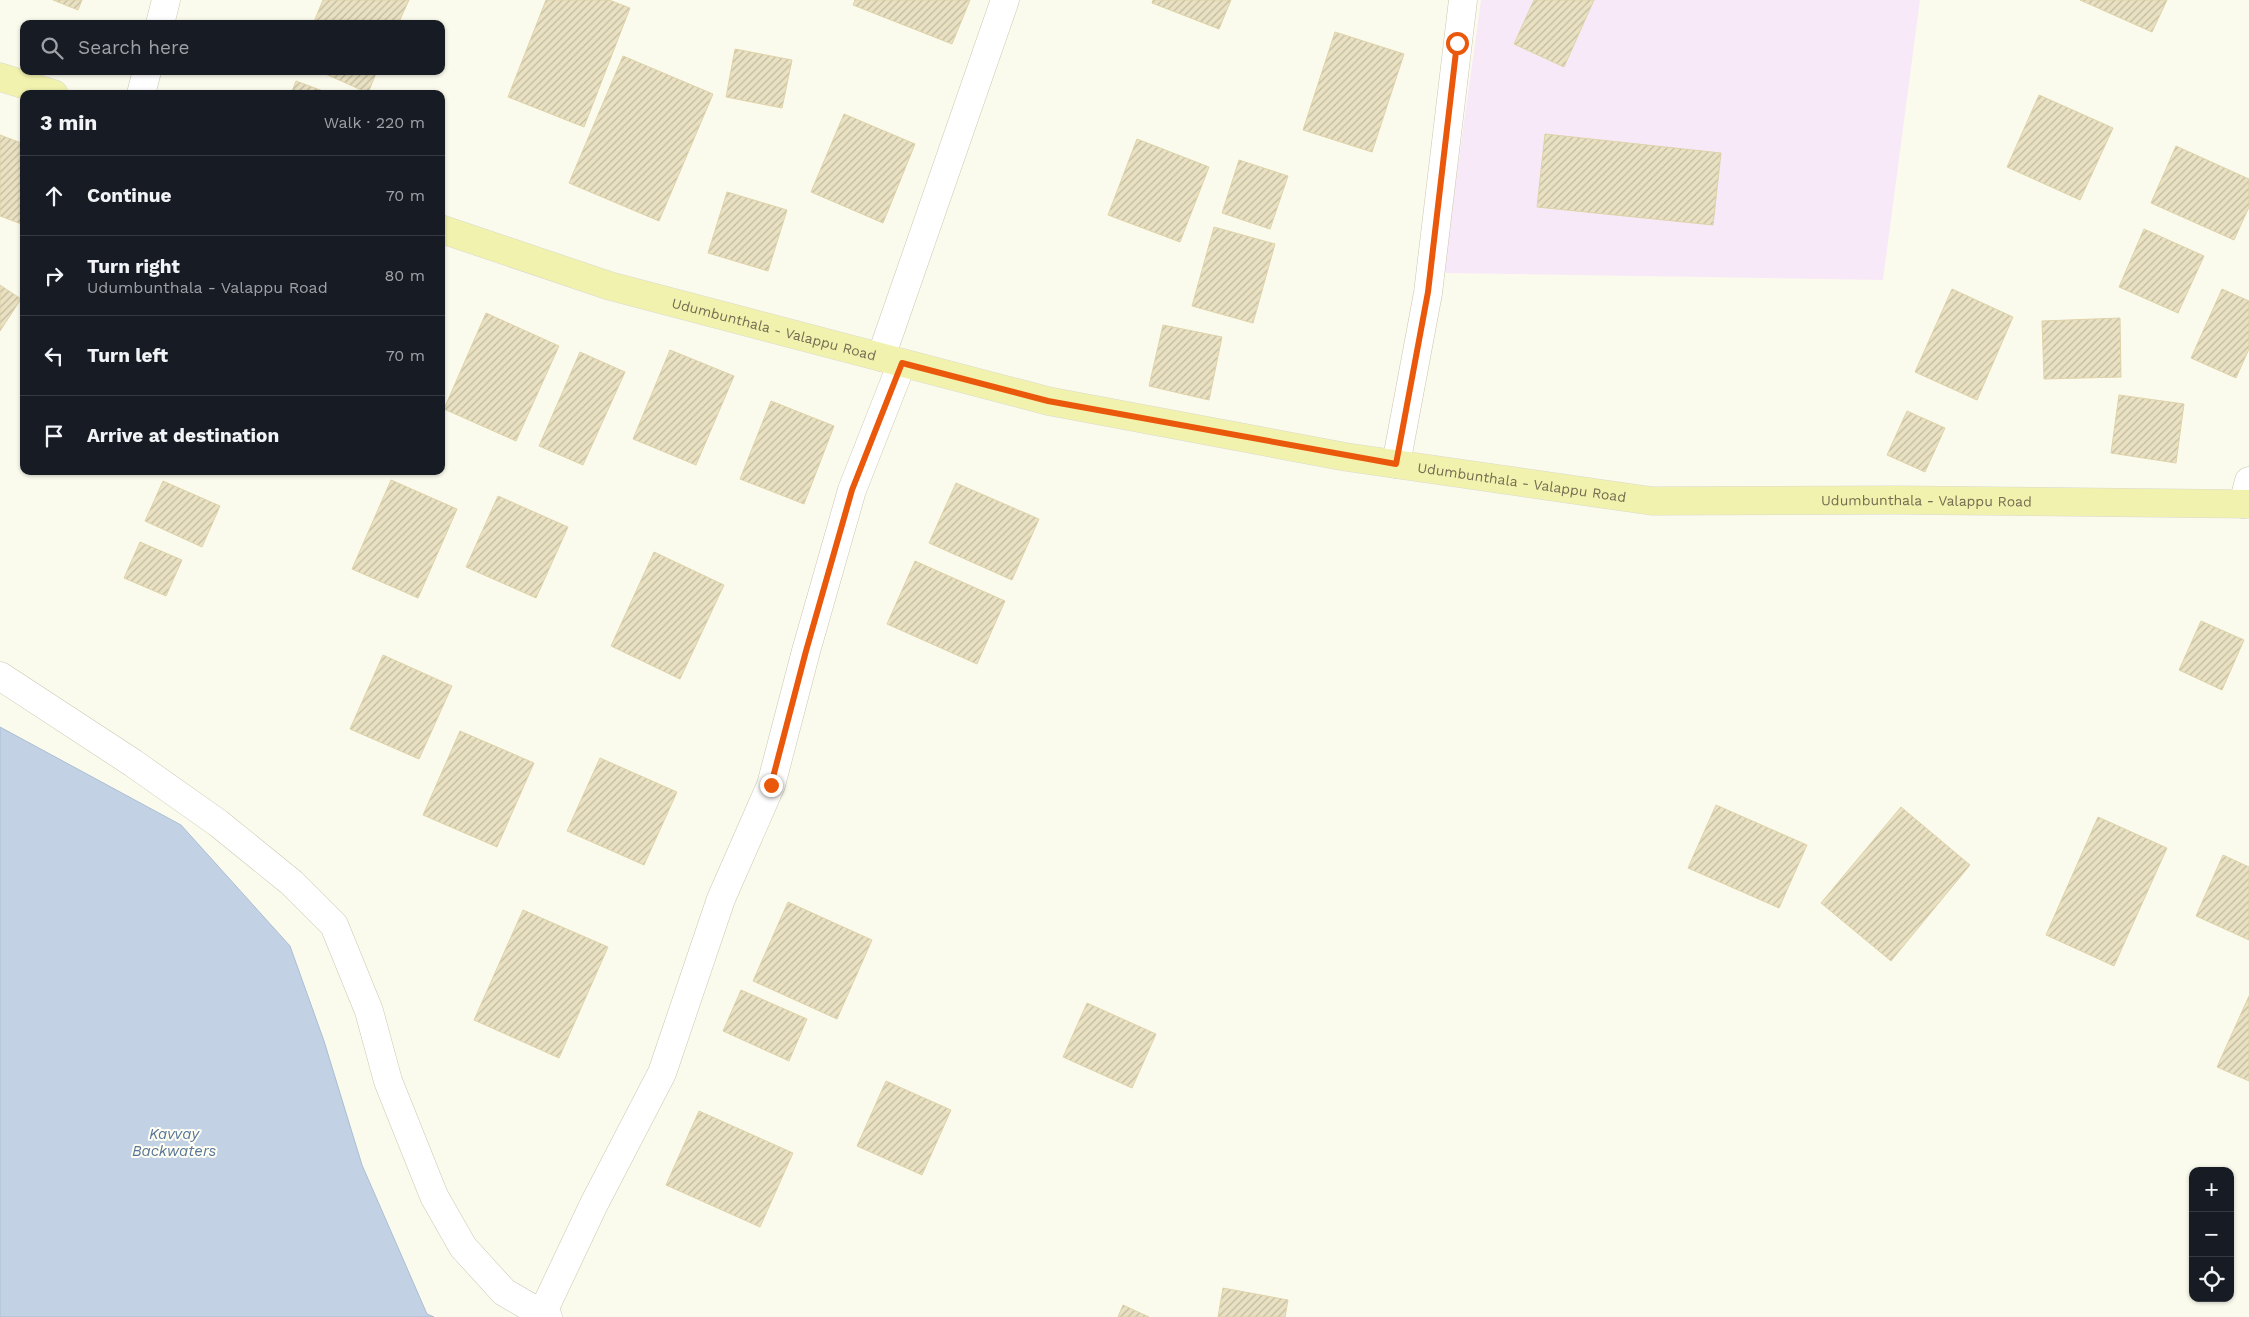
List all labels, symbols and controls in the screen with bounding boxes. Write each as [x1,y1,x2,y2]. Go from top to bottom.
search box [20,20,445,75]
route start [1446,32,1469,55]
icon: search [38,34,66,62]
text: Search here [78,36,189,59]
text: 3 min [40,110,97,135]
text: Walk · 220 m [324,113,425,132]
icon: ahead [40,182,68,210]
text: Continue [87,184,171,207]
text: 70 m [386,186,425,205]
text: Turn right [87,255,180,278]
icon: right [40,262,68,290]
text: 80 m [384,266,425,285]
text: Udumbunthala - Valappu Road [87,278,328,297]
street label: Udumbunthala - Valappu Road [670,295,878,364]
icon: left [40,342,68,370]
text: Turn left [87,344,168,367]
text: 70 m [386,346,425,365]
icon: arrive [40,422,68,450]
text: Arrive at destination [87,424,279,447]
street label: Udumbunthala - Valappu Road [1416,459,1627,505]
street label: Udumbunthala - Valappu Road [1821,492,2032,510]
route end [760,774,783,797]
water label: Kavvay Backwaters [132,1125,216,1160]
map controls [2189,1167,2234,1302]
button: + [2189,1167,2234,1212]
button: − [2189,1212,2234,1257]
button: locate [2189,1257,2234,1302]

